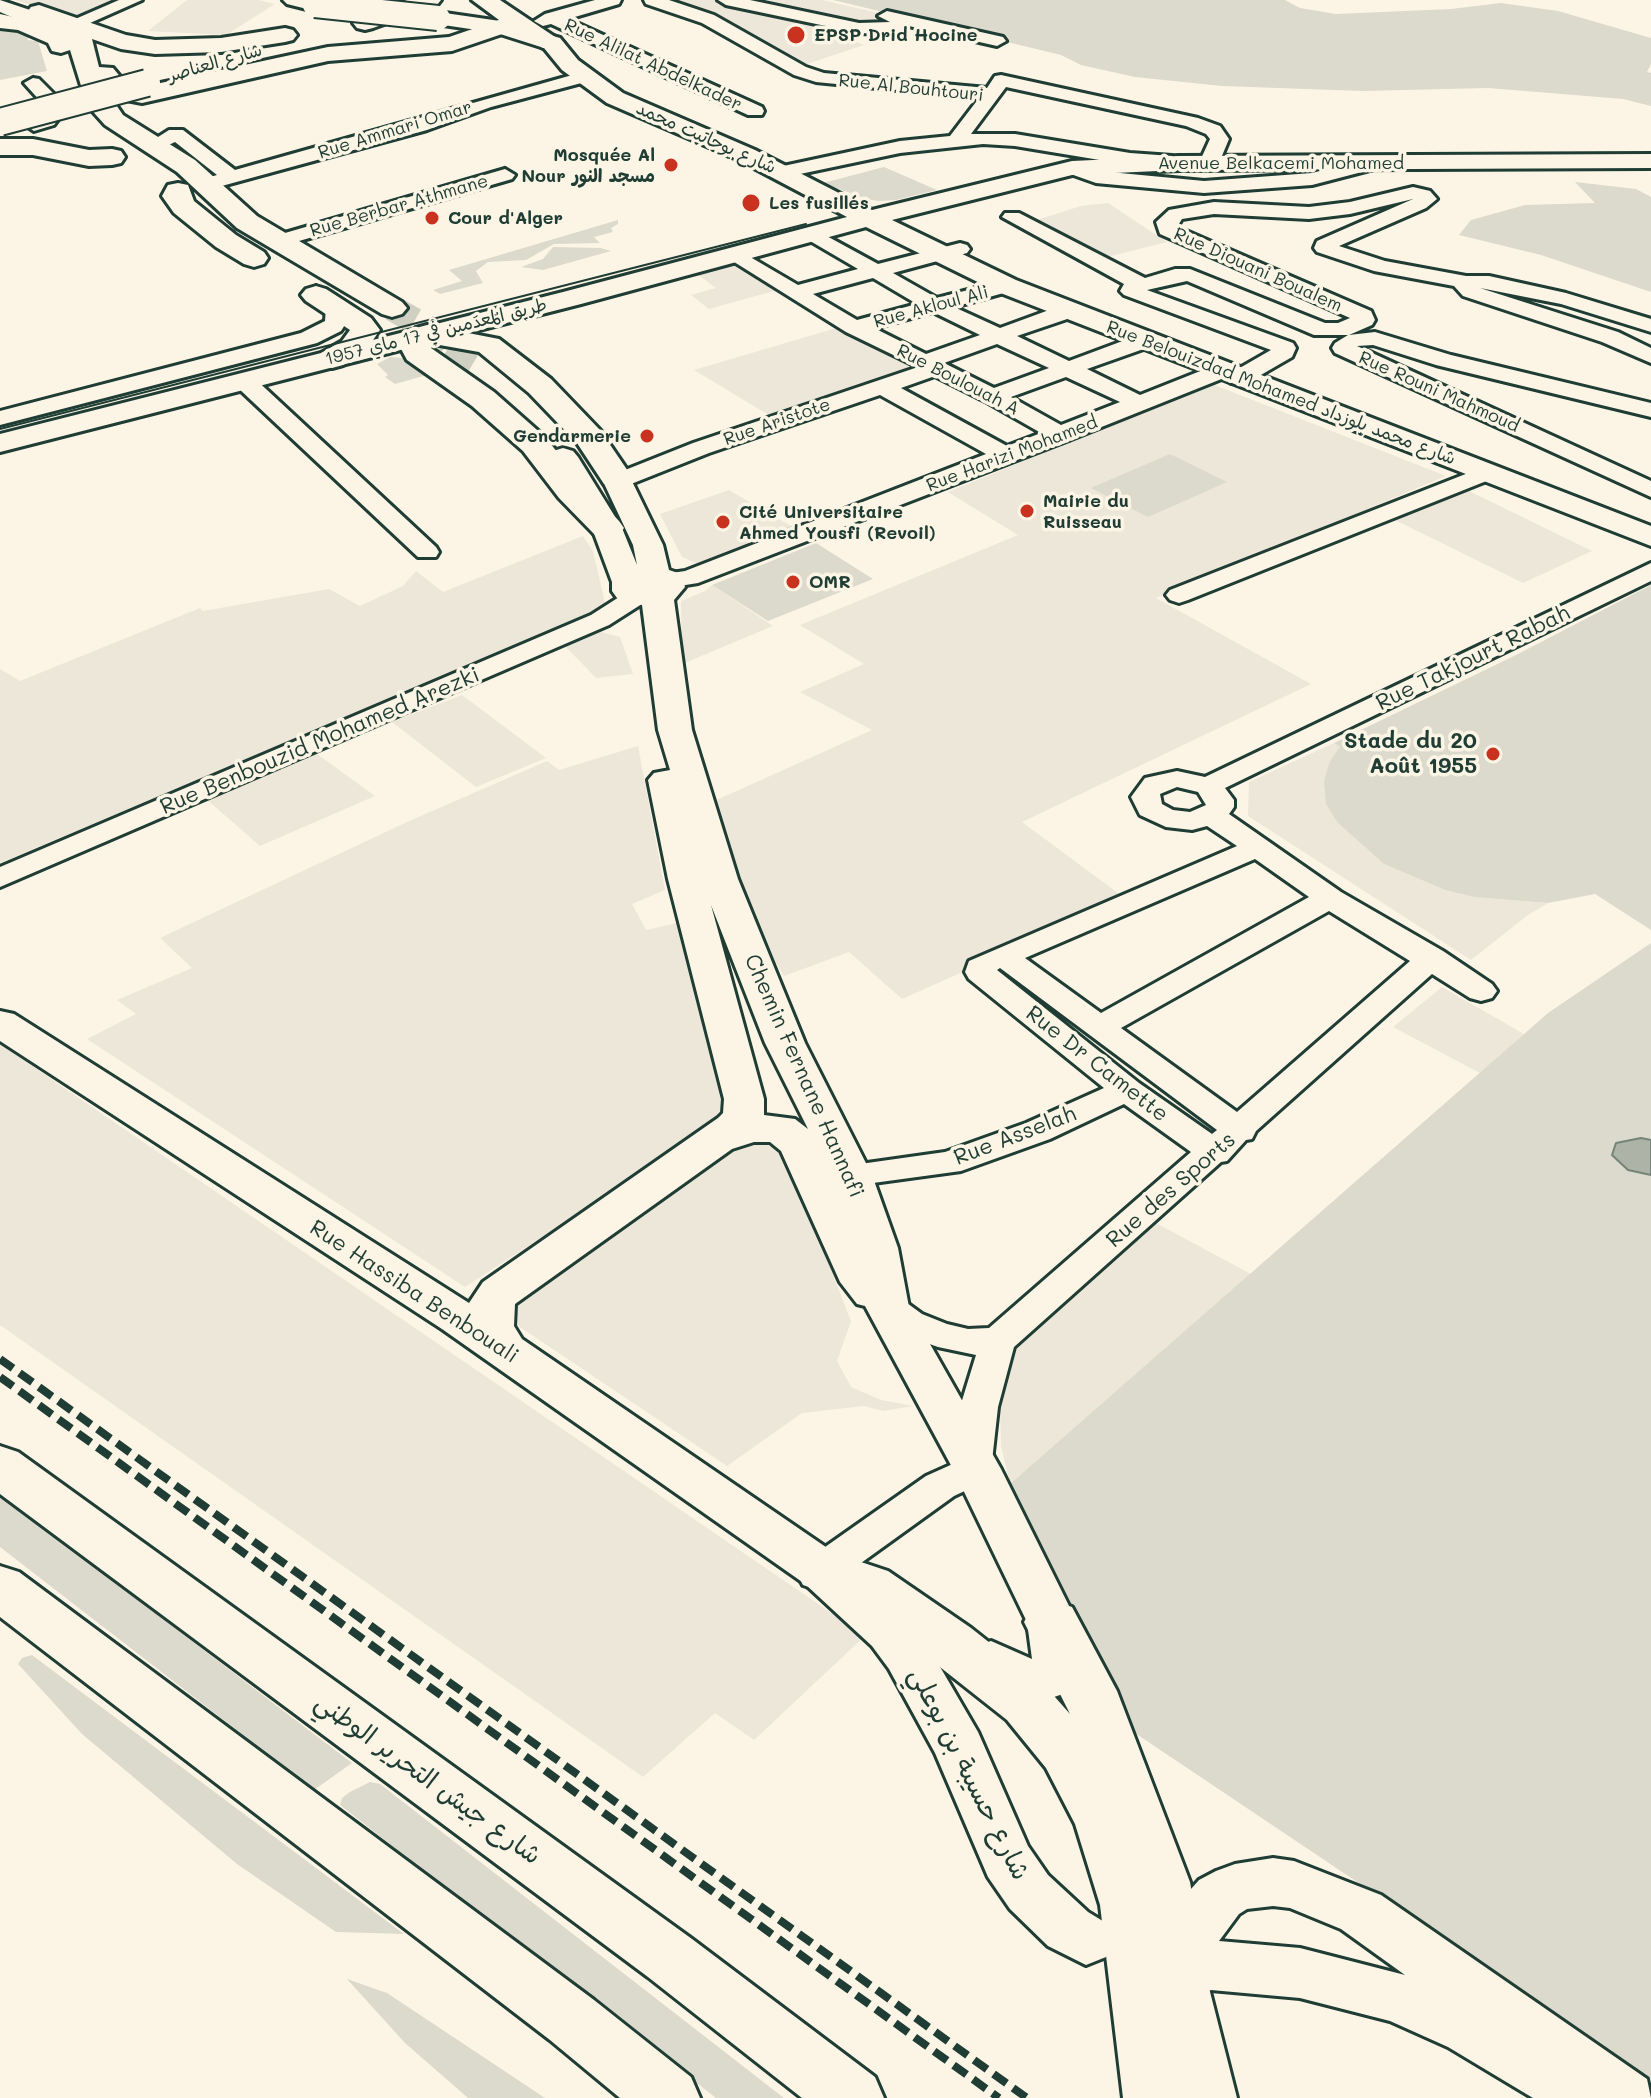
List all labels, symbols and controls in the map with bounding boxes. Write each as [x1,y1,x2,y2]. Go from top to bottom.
street label: Rue Alilat Abdelkader [561,14,745,116]
marker: EPSP Drid Hocine [785,24,807,46]
place label: EPSP Drid Hocine [814,24,977,46]
street label: شارع العناصر [165,39,265,87]
street label: Rue Al Bouhtouri [837,70,985,106]
street label: Rue Ammari Omar [315,96,475,164]
street label: شارع بوجاتيت محمد [633,97,779,179]
place label: Mosquée Al Nour مسجد النور [521,144,655,186]
street label: Avenue Belkacemi Mohamed [1158,152,1404,174]
marker: Mosquée Al Nour مسجد النور [662,156,680,174]
street label: Rue Berbar Athmane [307,170,491,242]
marker: Les fusillés [740,192,762,214]
place label: Les fusillés [769,192,869,214]
place label: Cour d'Alger [448,207,563,229]
marker: Cour d'Alger [423,209,441,227]
street label: Rue Diouani Boualem [1170,223,1346,317]
street label: Rue Akloul Ali [871,281,991,333]
street label: طريق المُعدَمين في 17 ماي 1957 [323,294,549,370]
street label: Rue Belouizdad Mohamed شارع محمد بلوزداد [1103,316,1459,470]
street label: Rue Boulouah A [893,340,1023,420]
street label: Rue Rouni Mahmoud [1355,347,1523,437]
street label: Rue Aristote [721,394,833,450]
street label: Rue Harizi Mohamed [923,411,1101,497]
place label: Gendarmerie [513,425,631,447]
marker: Gendarmerie [638,427,656,445]
place label: Mairie du Ruisseau [1043,490,1129,532]
place label: Cité Universitaire Ahmed Yousfi (Revoil) [739,501,936,544]
marker: Mairie du Ruisseau [1018,502,1036,520]
marker: Cité Universitaire Ahmed Yousfi (Revoil) [714,513,732,531]
place label: OMR [809,571,851,593]
marker: OMR [784,573,802,591]
street label: Rue Takjourt Rabah [1372,600,1574,716]
street label: Rue Benbouzid Mohamed Arezki [156,662,484,820]
place label: Stade du 20 Août 1955 [1344,728,1477,780]
marker: Stade du 20 Août 1955 [1484,745,1502,763]
street label: Chemin Fernane Hannafi [738,950,870,1202]
street label: Rue Dr Camette [1020,1000,1174,1128]
street label: Rue Asselah [950,1101,1080,1171]
street label: Rue des Sports [1101,1127,1241,1253]
street label: Rue Hassiba Benbouali [305,1215,523,1369]
street label: شارع حسيبة بن بوعلي [902,1663,1036,1885]
street label: شارع جيش التحرير الوطني [309,1686,547,1872]

